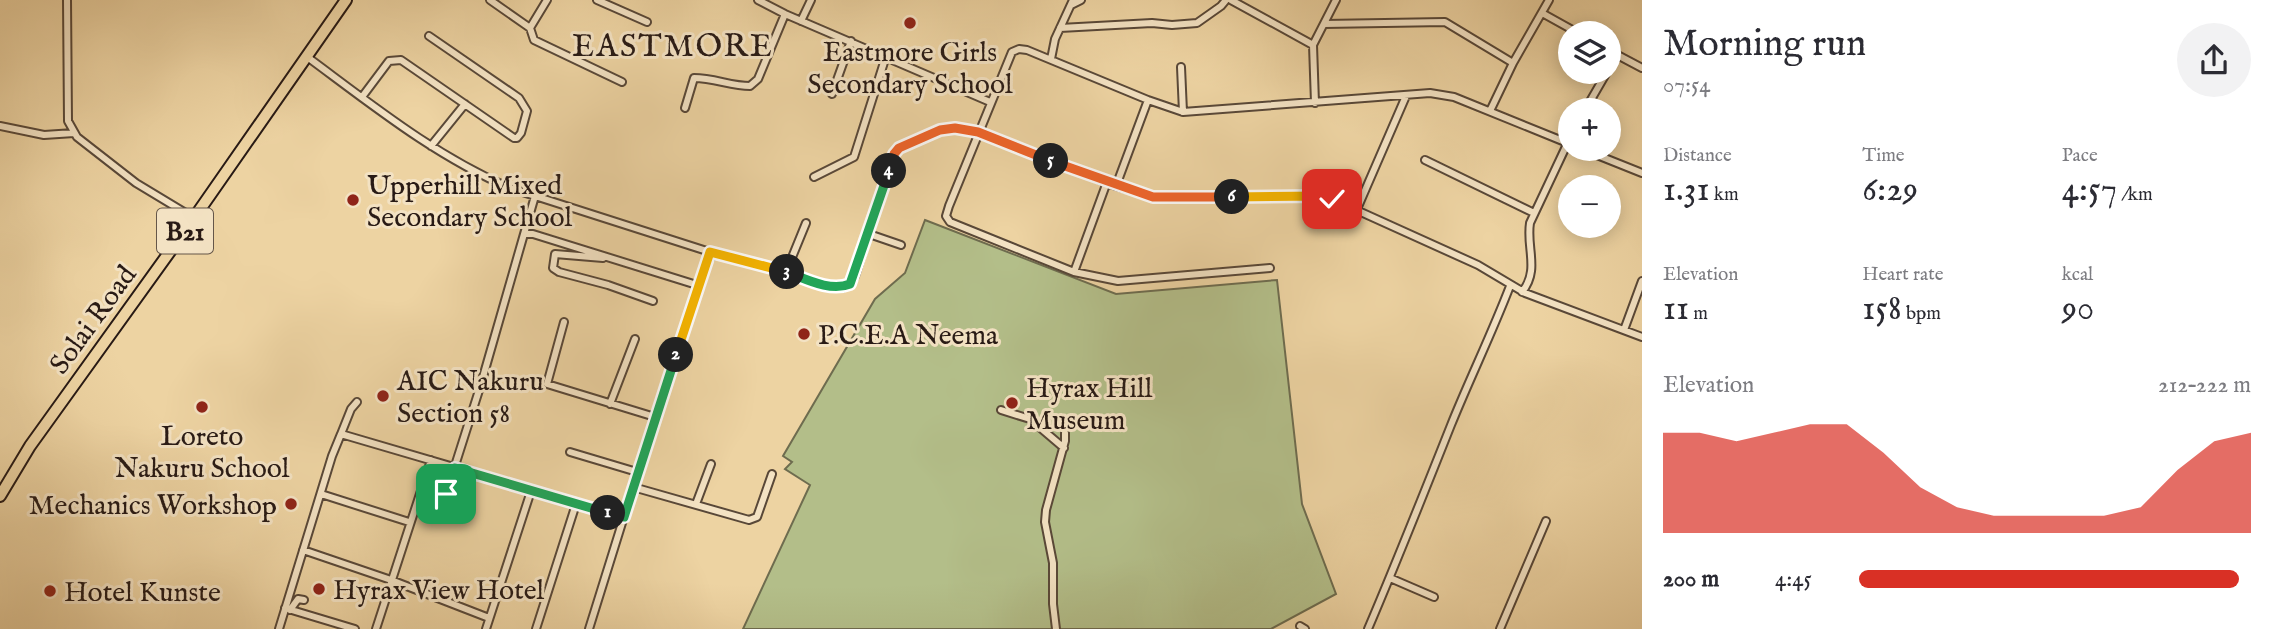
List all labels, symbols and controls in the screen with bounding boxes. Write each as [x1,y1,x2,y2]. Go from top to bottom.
marker: Eastmore Girls Secondary School [902,15,918,31]
map controls [1558,21,1621,238]
button: layers [1558,21,1621,84]
text: Morning run [1663,21,1866,69]
button: share [2177,23,2251,97]
district label: EASTMORE [572,27,774,68]
place label: Eastmore Girls Secondary School [807,36,1013,103]
text: 07:54 [1663,71,1711,100]
button: + [1558,98,1621,161]
pin: 5 [1034,144,1068,178]
text: Distance [1663,144,1732,168]
text: Time [1862,144,1905,168]
text: Pace [2062,144,2098,168]
text: 5 [1047,148,1054,172]
pin: 4 [872,154,906,188]
text: 4 [884,158,893,182]
text: 1.31 [1663,168,1710,213]
text: 6:29 [1862,168,1918,213]
text: 4:57 [2062,168,2117,213]
place label: Upperhill Mixed Secondary School [367,169,573,236]
pin [1302,169,1362,229]
button: − [1558,175,1621,238]
pin: 6 [1214,180,1250,214]
icon: check [1313,180,1351,218]
text: km [1710,183,1739,207]
text: /km [2117,183,2153,207]
text: 6 [1227,184,1236,208]
marker: Upperhill Mixed Secondary School [345,192,361,208]
road number: B21 [157,208,213,254]
pin: 3 [770,254,804,290]
street label: Solai Road [43,259,145,382]
text: 3 [783,259,790,283]
text: Elevation [1663,263,1738,287]
text: Heart rate [1862,263,1943,287]
text: kcal [2062,263,2093,287]
text: 11 [1663,287,1689,332]
text: 158 [1862,287,1902,332]
text: 90 [2062,287,2094,332]
text: m [1689,302,1708,326]
text: bpm [1902,302,1941,326]
place label: P.C.E.A Neema [818,319,999,354]
marker: P.C.E.A Neema [796,326,812,342]
pin: 2 [658,338,694,372]
text: 2 [671,342,680,366]
place label: AIC Nakuru Section 58 [396,365,544,432]
text: Elevation [1663,371,1754,400]
text: 212–222 m [2158,371,2251,400]
place label: Hyrax Hill Museum [1026,372,1153,439]
marker: AIC Nakuru Section 58 [375,388,391,404]
marker: Hyrax Hill Museum [1004,395,1020,411]
marker: Loreto Nakuru School [194,399,210,415]
place label: Loreto Nakuru School [115,420,290,487]
pin [416,464,476,524]
icon: arrive [427,475,465,513]
place label: Mechanics Workshop [28,489,277,524]
marker: Mechanics Workshop [283,496,299,512]
pin: 1 [590,496,626,530]
text: 1 [604,500,611,524]
text: 200 m [1663,565,1719,594]
text: 4:45 [1775,565,1812,594]
place label: Hyrax View Hotel [333,574,545,609]
place label: Hotel Kunste [64,576,221,611]
marker: Hyrax View Hotel [311,581,327,597]
marker: Hotel Kunste [42,583,58,599]

